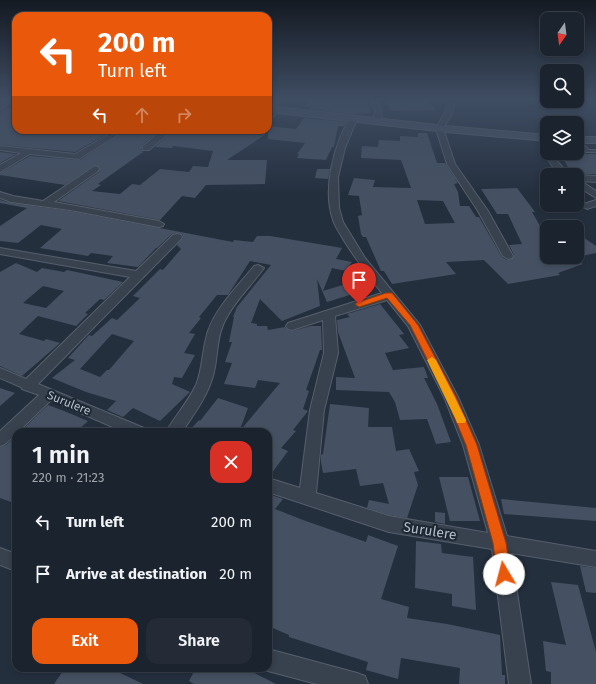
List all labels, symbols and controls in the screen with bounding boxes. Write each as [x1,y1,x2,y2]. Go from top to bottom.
north arrow [540,12,584,56]
map controls [540,12,584,264]
text: 200 m [98,26,176,59]
icon: left [32,28,84,80]
text: Turn left [98,60,167,82]
button: search [540,64,584,108]
icon: left [89,104,111,126]
icon: ahead [131,104,153,126]
icon: right [173,104,195,126]
button: layers [540,116,584,160]
button: + [540,168,584,212]
button: − [540,220,584,264]
pin [342,263,376,304]
icon: arrive [348,269,370,291]
street label: Surulere [45,388,93,418]
text: 1 min [32,441,90,469]
button: close [210,441,252,483]
text: 220 m · 21:23 [32,470,104,485]
icon: left [32,511,54,533]
text: Turn left [66,513,124,531]
text: 200 m [211,513,252,531]
street label: Surulere [402,518,458,544]
position arrow [483,553,525,595]
icon: arrive [32,563,54,585]
text: Arrive at destination [66,565,207,583]
text: 20 m [219,565,252,583]
button: Exit [32,618,138,664]
button: Share [146,618,252,664]

